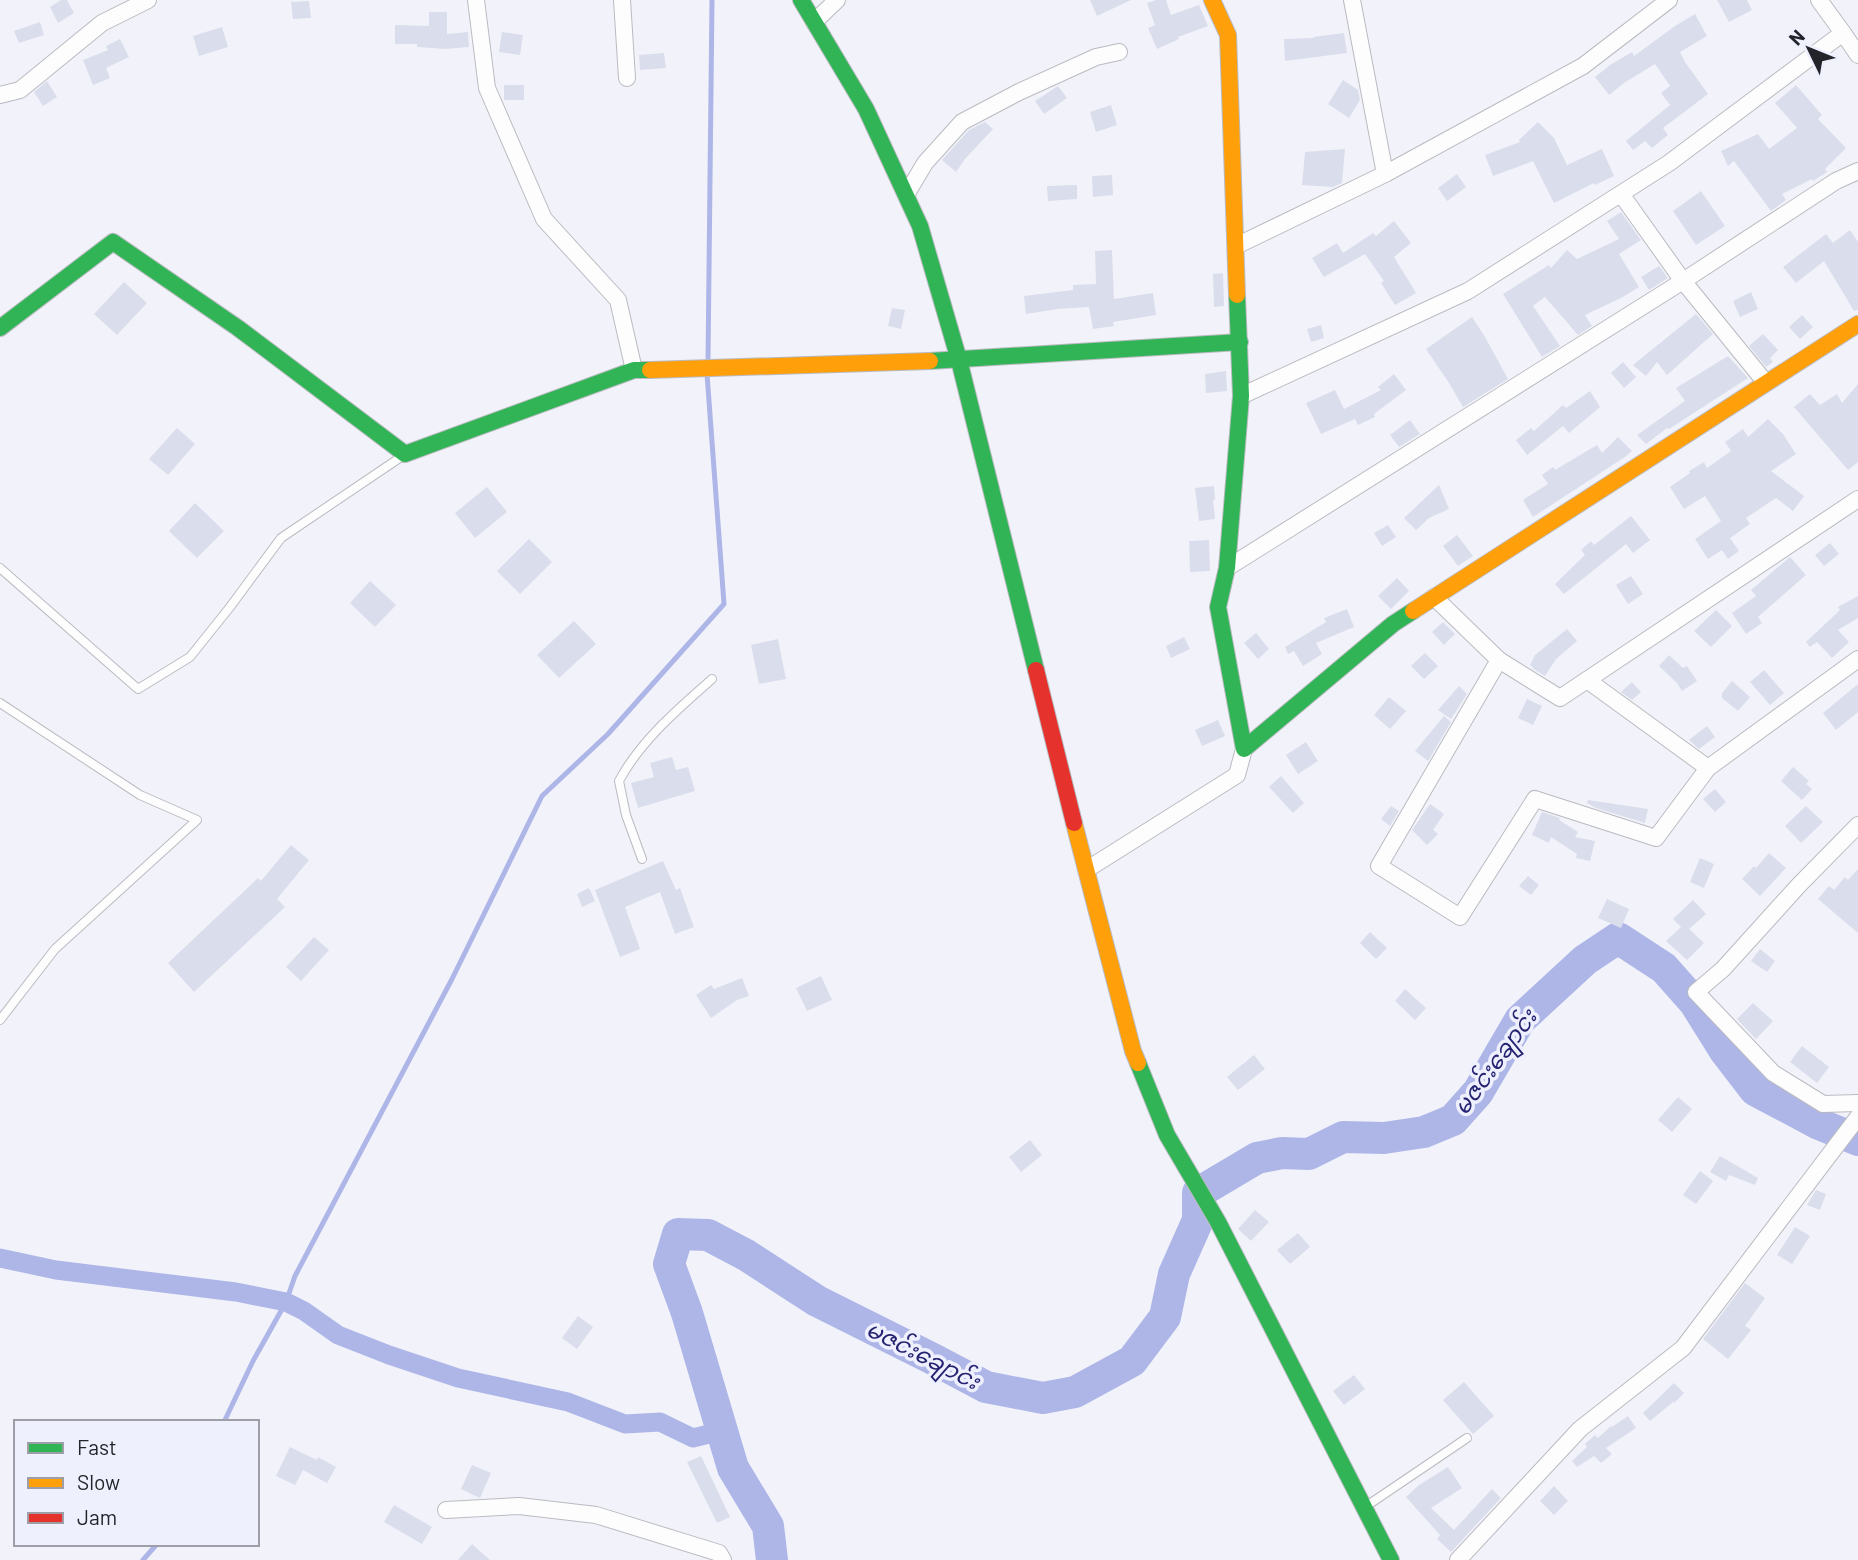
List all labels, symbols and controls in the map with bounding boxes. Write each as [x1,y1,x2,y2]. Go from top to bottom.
north arrow [1774,14,1844,84]
text: N [1783,25,1809,50]
water label: မဇင်းချောင်း [1446,1001,1548,1123]
water label: မဇင်းချောင်း [859,1313,987,1401]
legend [14,1420,259,1546]
text: Fast [77,1434,117,1459]
text: Slow [77,1469,120,1494]
text: Jam [77,1504,117,1529]

